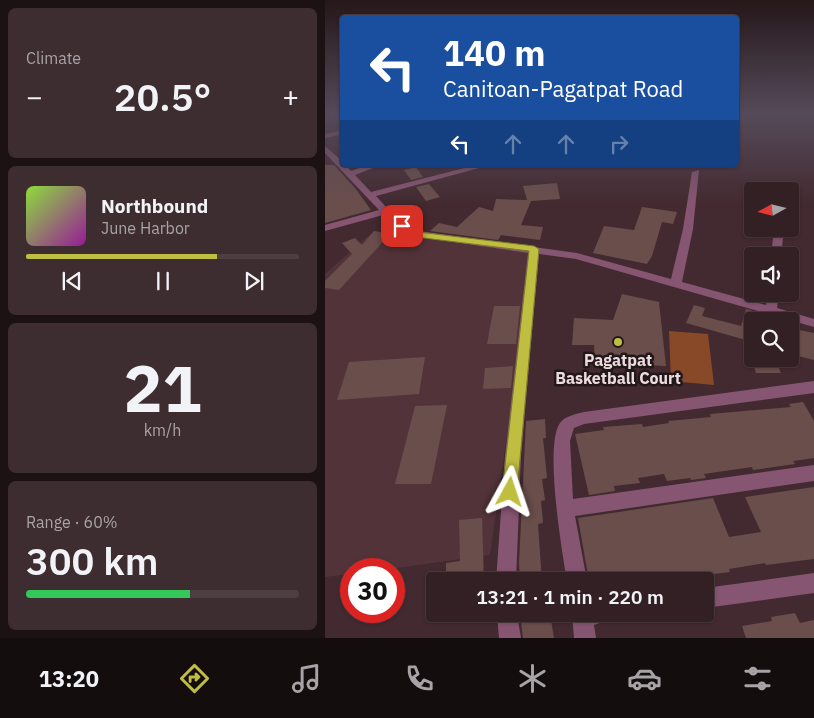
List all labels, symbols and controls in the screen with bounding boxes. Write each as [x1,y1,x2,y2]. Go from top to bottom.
text: 140 m [443,30,546,76]
icon: left [360,35,425,100]
text: Climate [26,48,81,68]
text: 20.5° [114,72,211,121]
text: Canitoan-Pagatpat Road [443,74,683,103]
text: − [26,78,43,115]
text: + [282,78,299,115]
icon: left [446,130,474,158]
icon: ahead [499,130,527,158]
icon: ahead [552,130,580,158]
icon: right [605,130,633,158]
north arrow [744,182,799,238]
map controls [744,182,799,367]
text: Northbound [101,194,208,218]
pin [381,205,423,247]
icon: arrive [388,212,416,240]
text: June Harbor [101,218,190,238]
button: sound [744,247,799,302]
icon: previous [58,267,86,295]
icon: pause [149,267,177,295]
icon: next [240,267,268,295]
button: search [744,312,799,367]
marker: Pagatpat Basketball Court [612,336,624,348]
text: 21 [123,345,202,430]
place label: Pagatpat Basketball Court [555,350,681,388]
text: km/h [144,420,181,440]
position arrow [483,465,535,517]
text: Range · 60% [26,512,118,532]
text: 300 km [26,536,158,585]
speed limit sign: 30 [340,558,405,623]
text: 13:21 · 1 min · 220 m [476,585,664,609]
icon: directions [177,661,212,696]
icon: music [289,661,324,696]
icon: phone [402,661,437,696]
icon: climate [515,661,550,696]
icon: car [627,661,662,696]
icon: filters [740,661,775,696]
text: 13:20 [39,664,99,693]

